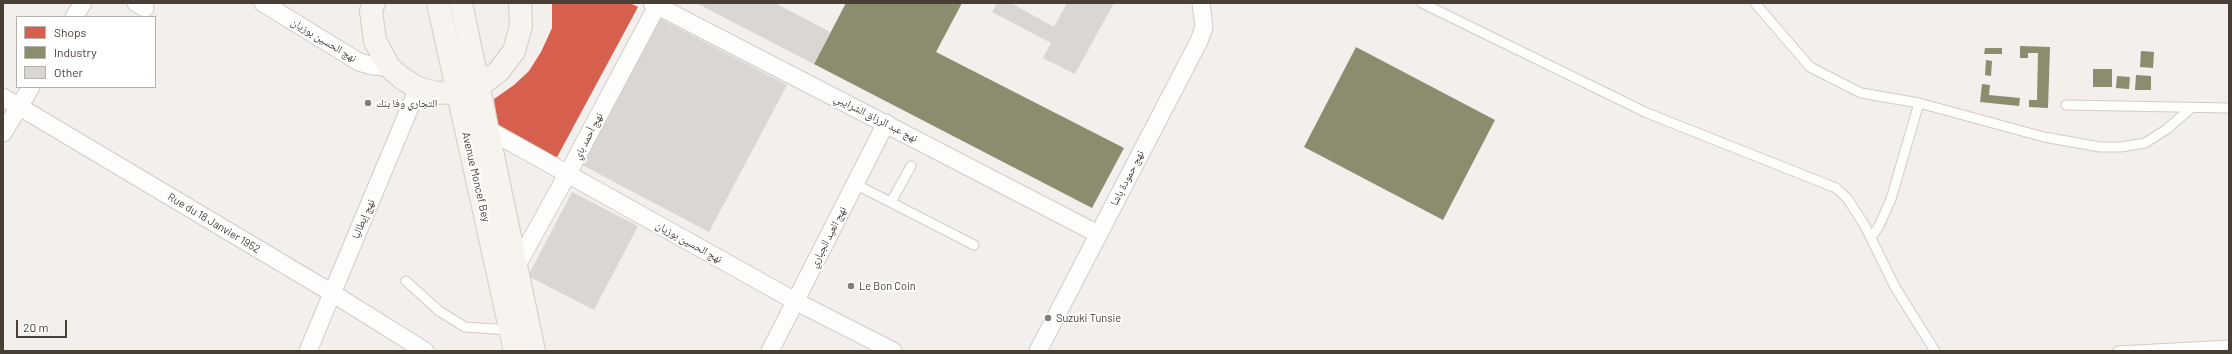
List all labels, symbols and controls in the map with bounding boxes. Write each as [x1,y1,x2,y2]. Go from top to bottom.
street label: نهج الحسين بوزيان [289,15,359,65]
legend [16,16,156,88]
text: Shops [54,25,86,39]
text: Industry [54,45,97,59]
text: Other [54,65,83,79]
street label: نهج عبد الرزاق الشرايبي [832,91,920,145]
place label: التجاري وفا بنك [376,96,437,110]
marker: التجاري وفا بنك [363,98,373,108]
street label: نهج أحمد باي [570,110,606,162]
street label: Avenue Moncef Bey [459,131,493,223]
street label: نهج حمودة باشا [1107,148,1147,208]
street label: Rue du 18 Janvier 1952 [165,190,263,256]
street label: نهج إيطاليا [349,197,377,241]
street label: نهج العيد الجباري [807,204,849,270]
street label: نهج الحسين بوزيان [653,218,725,266]
place label: Le Bon Coin [859,279,916,293]
marker: Le Bon Coin [846,281,856,291]
place label: Suzuki Tunsie [1056,311,1121,325]
scale bar [18,312,69,338]
marker: Suzuki Tunsie [1043,313,1053,323]
text: 20 m [23,320,49,334]

